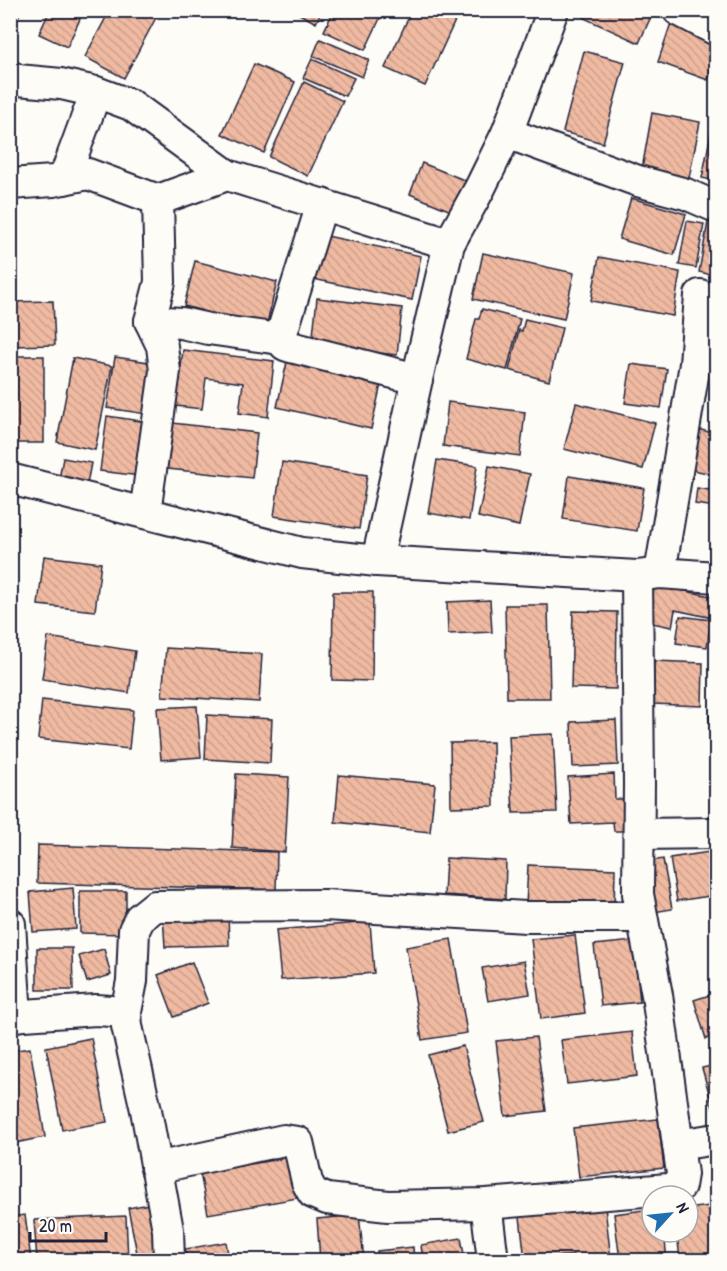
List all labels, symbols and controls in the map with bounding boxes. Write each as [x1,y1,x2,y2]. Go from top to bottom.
north arrow [640,1184,700,1244]
text: N [672,1198,695,1216]
scale bar [30,1205,106,1243]
text: 20 m [39,1213,72,1238]

